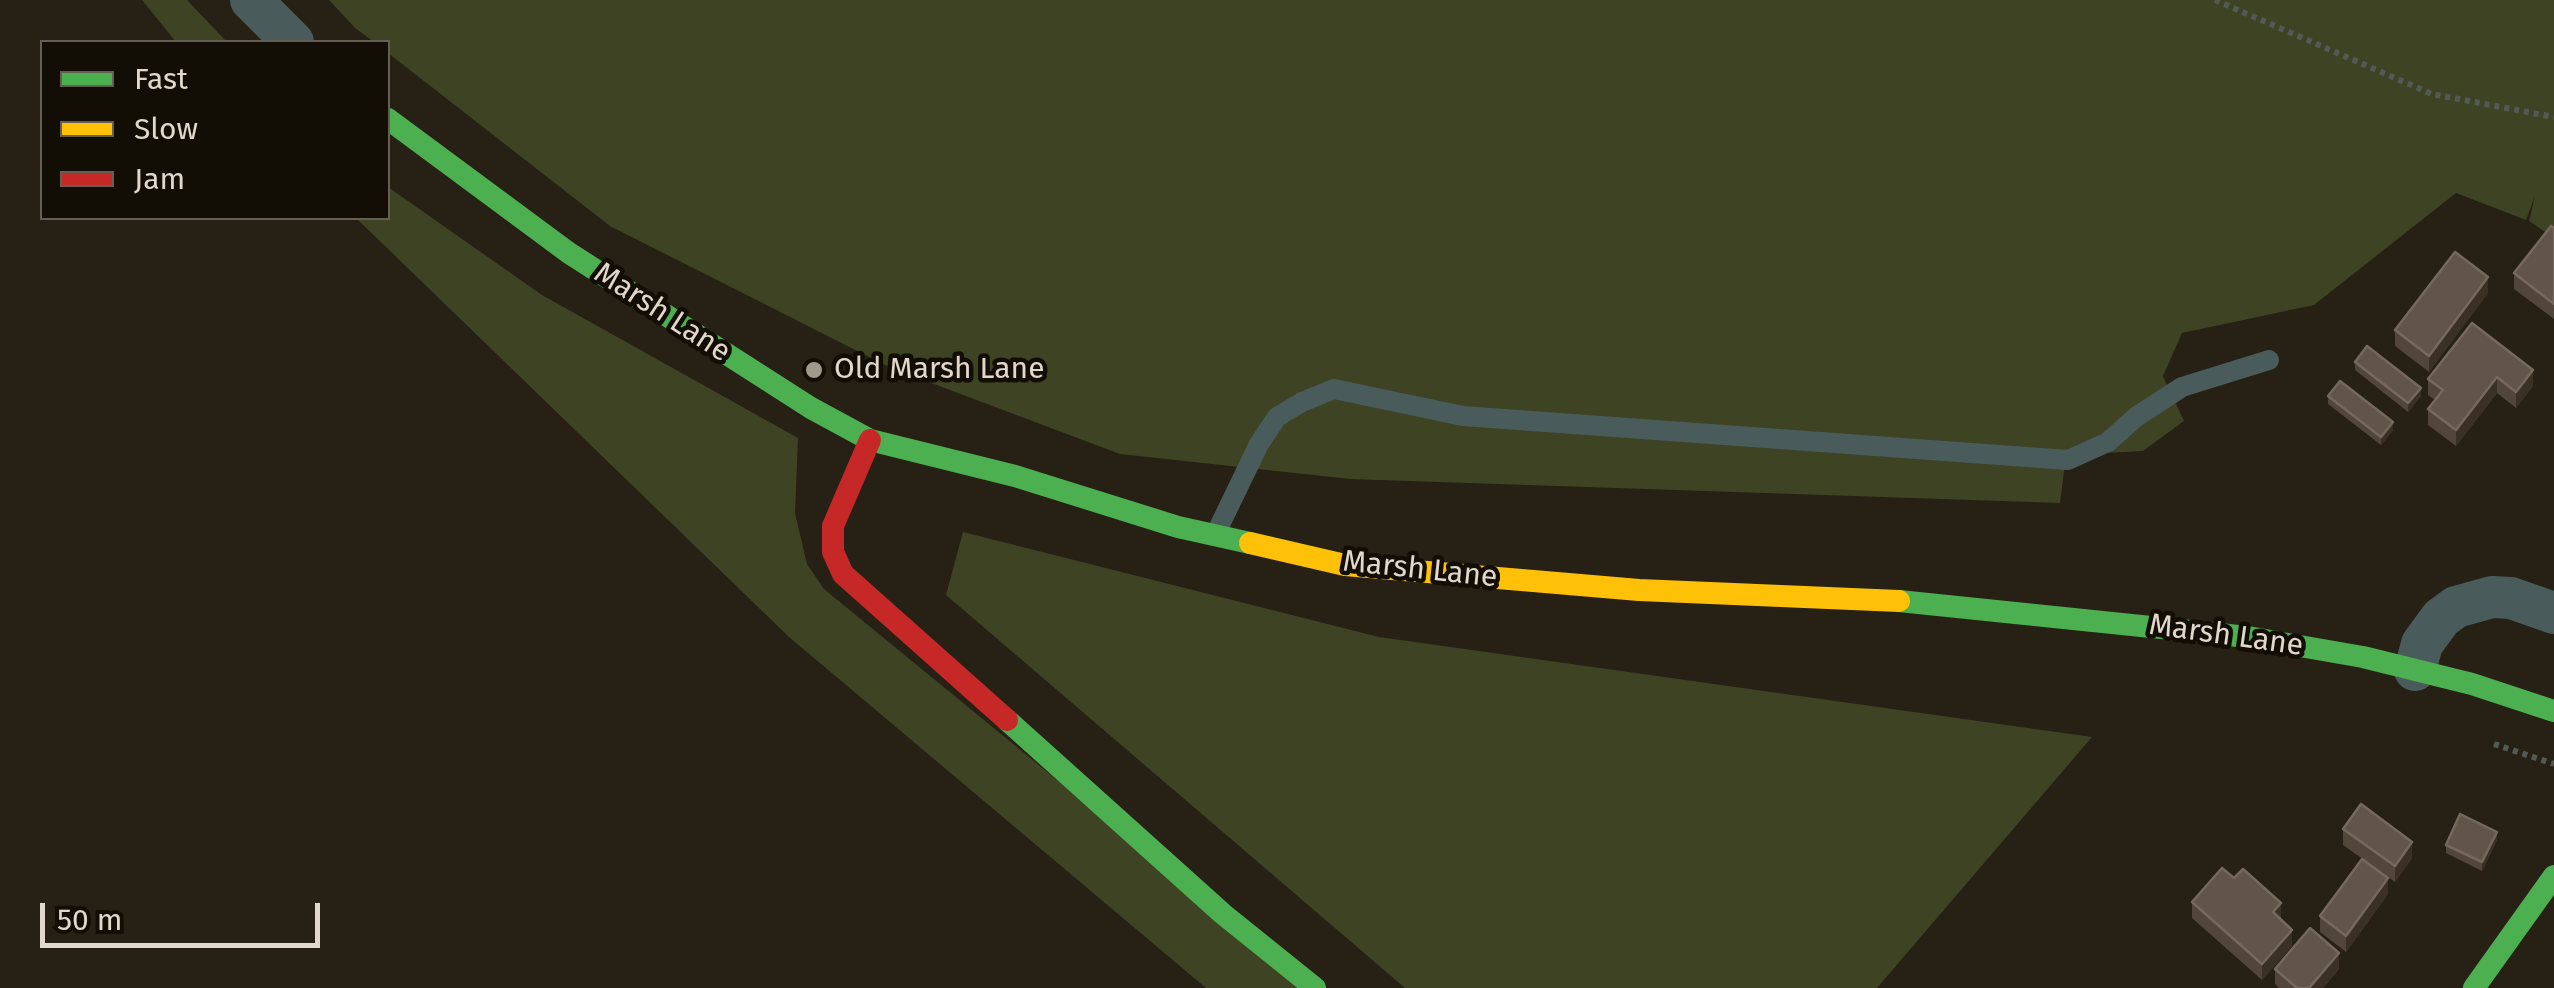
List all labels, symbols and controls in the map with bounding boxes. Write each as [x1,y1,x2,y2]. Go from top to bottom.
legend [40,40,390,220]
text: Fast [134,61,188,97]
text: Slow [134,111,198,147]
text: Jam [134,161,185,197]
street label: Marsh Lane [587,256,737,370]
place label: Old Marsh Lane [834,352,1045,388]
marker: Old Marsh Lane [803,359,825,381]
street label: Marsh Lane [1341,544,1499,596]
street label: Marsh Lane [2147,607,2305,665]
scale bar [45,883,325,945]
text: 50 m [57,902,122,938]

